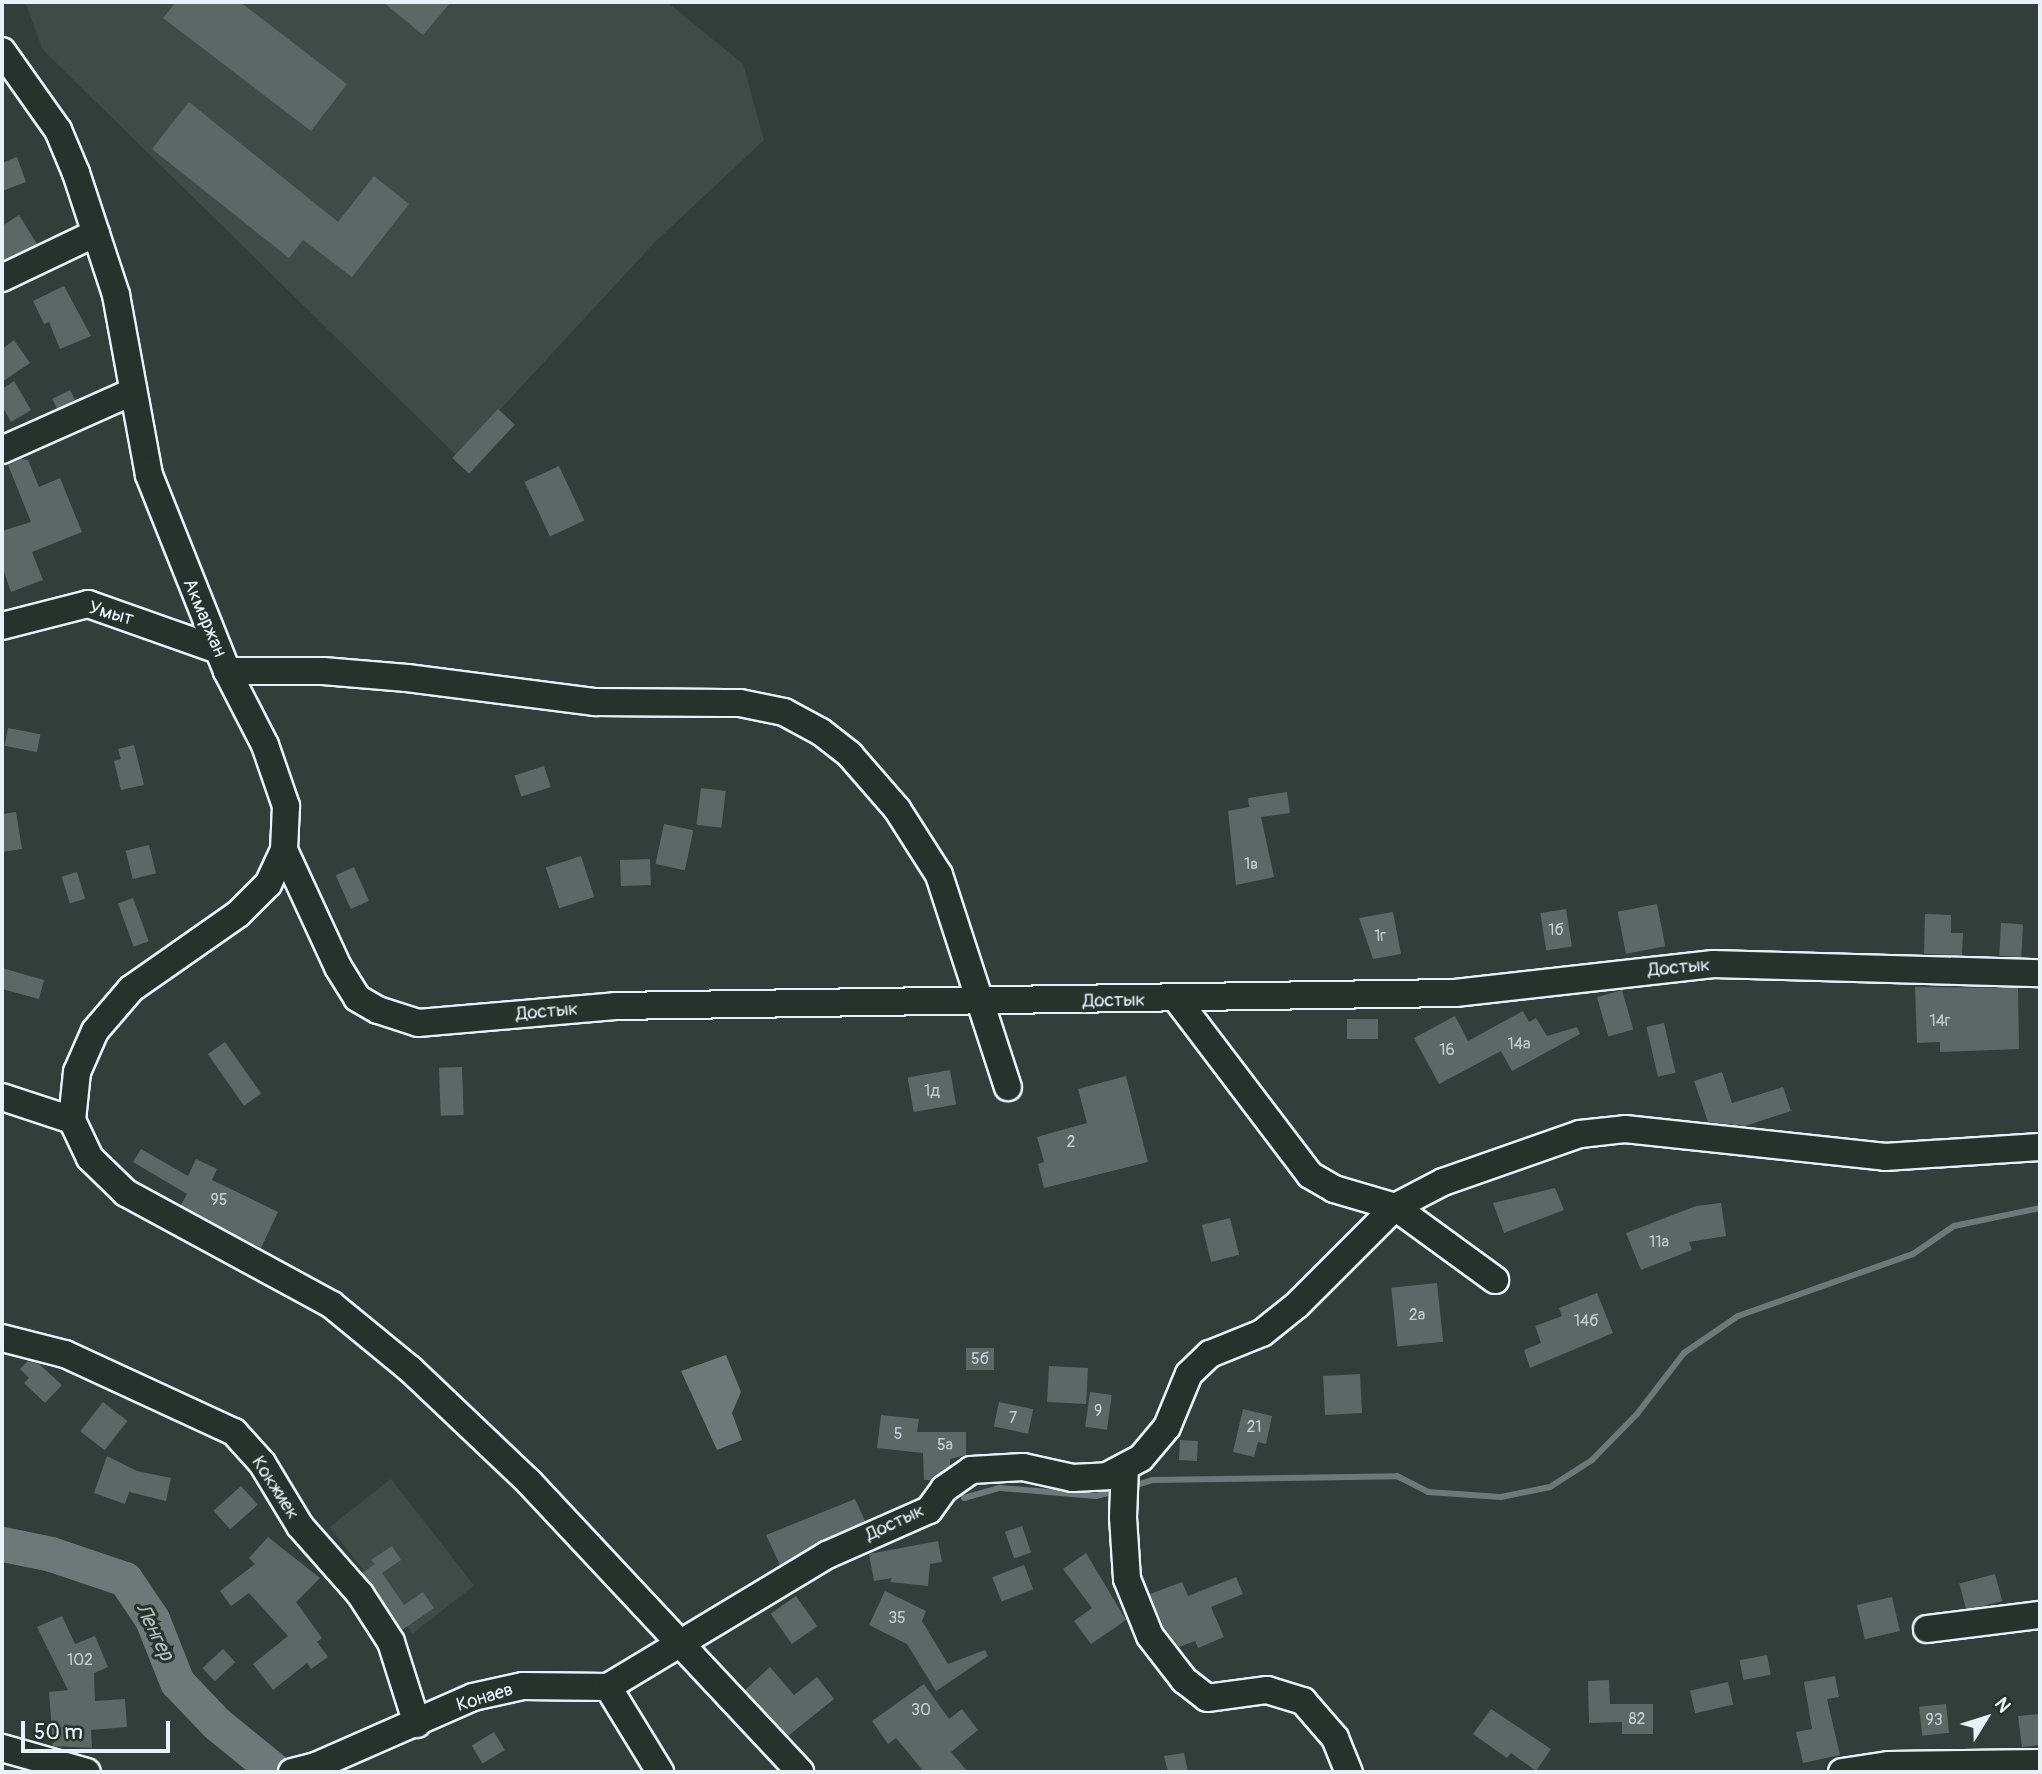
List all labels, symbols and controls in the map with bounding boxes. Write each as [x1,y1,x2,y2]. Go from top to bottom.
street label: Акмаржан [177,575,231,661]
street label: Умыт [86,597,136,631]
house number: 1в [1244,854,1258,874]
house number: 1б [1548,920,1564,940]
house number: 1г [1374,926,1386,946]
street label: Достык [1647,954,1711,982]
street label: Достык [1083,989,1145,1013]
street label: Достык [515,998,579,1026]
house number: 14г [1930,1011,1950,1031]
house number: 14а [1508,1034,1530,1054]
house number: 16 [1439,1040,1455,1060]
house number: 1д [924,1081,940,1101]
house number: 2 [1067,1132,1075,1152]
house number: 95 [211,1190,227,1210]
house number: 11а [1649,1232,1669,1252]
house number: 2а [1409,1305,1425,1325]
house number: 14б [1574,1311,1598,1331]
house number: 5б [971,1349,989,1369]
house number: 9 [1094,1401,1102,1421]
house number: 7 [1009,1408,1017,1428]
house number: 21 [1246,1417,1262,1437]
house number: 5 [894,1424,902,1444]
house number: 5а [937,1435,953,1455]
street label: Кокжиек [246,1452,304,1524]
street label: Достык [862,1499,928,1547]
water label: Ленгер [129,1599,179,1665]
house number: 35 [888,1608,906,1628]
house number: 102 [67,1650,93,1670]
street label: Конаев [454,1679,516,1717]
north arrow [1951,1683,2021,1753]
text: N [1989,1693,2016,1718]
house number: 30 [911,1700,931,1720]
scale bar [24,1708,173,1752]
house number: 82 [1628,1709,1646,1729]
house number: 93 [1925,1710,1943,1730]
text: 50 m [34,1719,83,1746]

